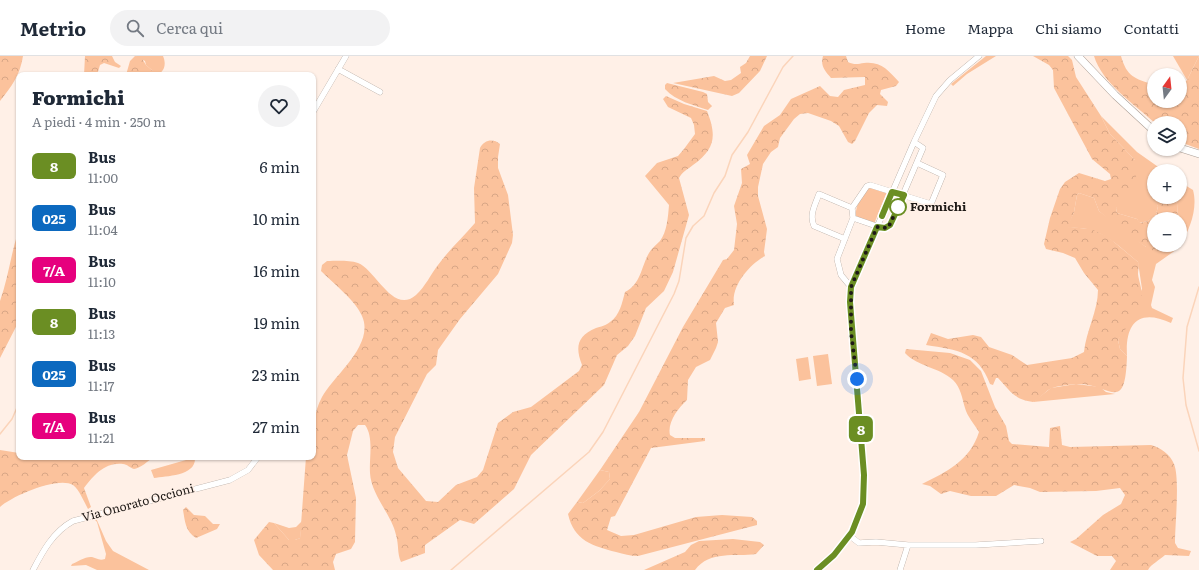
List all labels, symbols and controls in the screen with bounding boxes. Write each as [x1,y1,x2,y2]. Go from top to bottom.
search box [110,10,390,46]
text: Metrio [20,14,86,42]
text: Cerca qui [156,16,223,39]
icon: search [124,17,146,39]
text: Home [905,18,945,38]
text: Mappa [967,18,1013,38]
text: Chi siamo [1035,18,1102,38]
text: Contatti [1124,18,1179,38]
north arrow [1147,68,1187,108]
map controls [1147,68,1187,252]
text: Formichi [32,83,124,111]
button: heart [258,85,300,127]
text: A piedi · 4 min · 250 m [32,112,166,131]
button: layers [1147,116,1187,156]
text: Bus [88,145,116,168]
text: 6 min [259,155,300,178]
text: 8 [50,156,58,176]
button: + [1147,164,1187,204]
text: 11:00 [88,168,118,187]
text: Bus [88,197,116,220]
place label: Formichi [910,197,967,215]
marker: Formichi [889,198,907,216]
text: 10 min [253,207,300,230]
text: 025 [42,208,66,228]
button: − [1147,212,1187,252]
text: 11:04 [88,220,118,239]
text: Bus [88,249,116,272]
text: 16 min [253,259,300,282]
text: 7/A [43,260,65,280]
text: 11:10 [88,272,116,291]
text: Bus [88,301,116,324]
text: 19 min [254,311,300,334]
text: 8 [50,312,58,332]
text: 11:13 [88,324,115,343]
text: Bus [88,353,116,376]
text: 23 min [252,363,300,386]
text: 025 [42,364,66,384]
your location [847,369,867,389]
text: 11:17 [88,376,114,395]
text: Bus [88,405,116,428]
text: 27 min [252,415,300,438]
text: 7/A [43,416,65,436]
line badge: 8 [848,416,874,442]
text: 8 [857,419,865,439]
text: 11:21 [88,428,115,447]
street label: Via Onorato Occioni [80,478,196,526]

